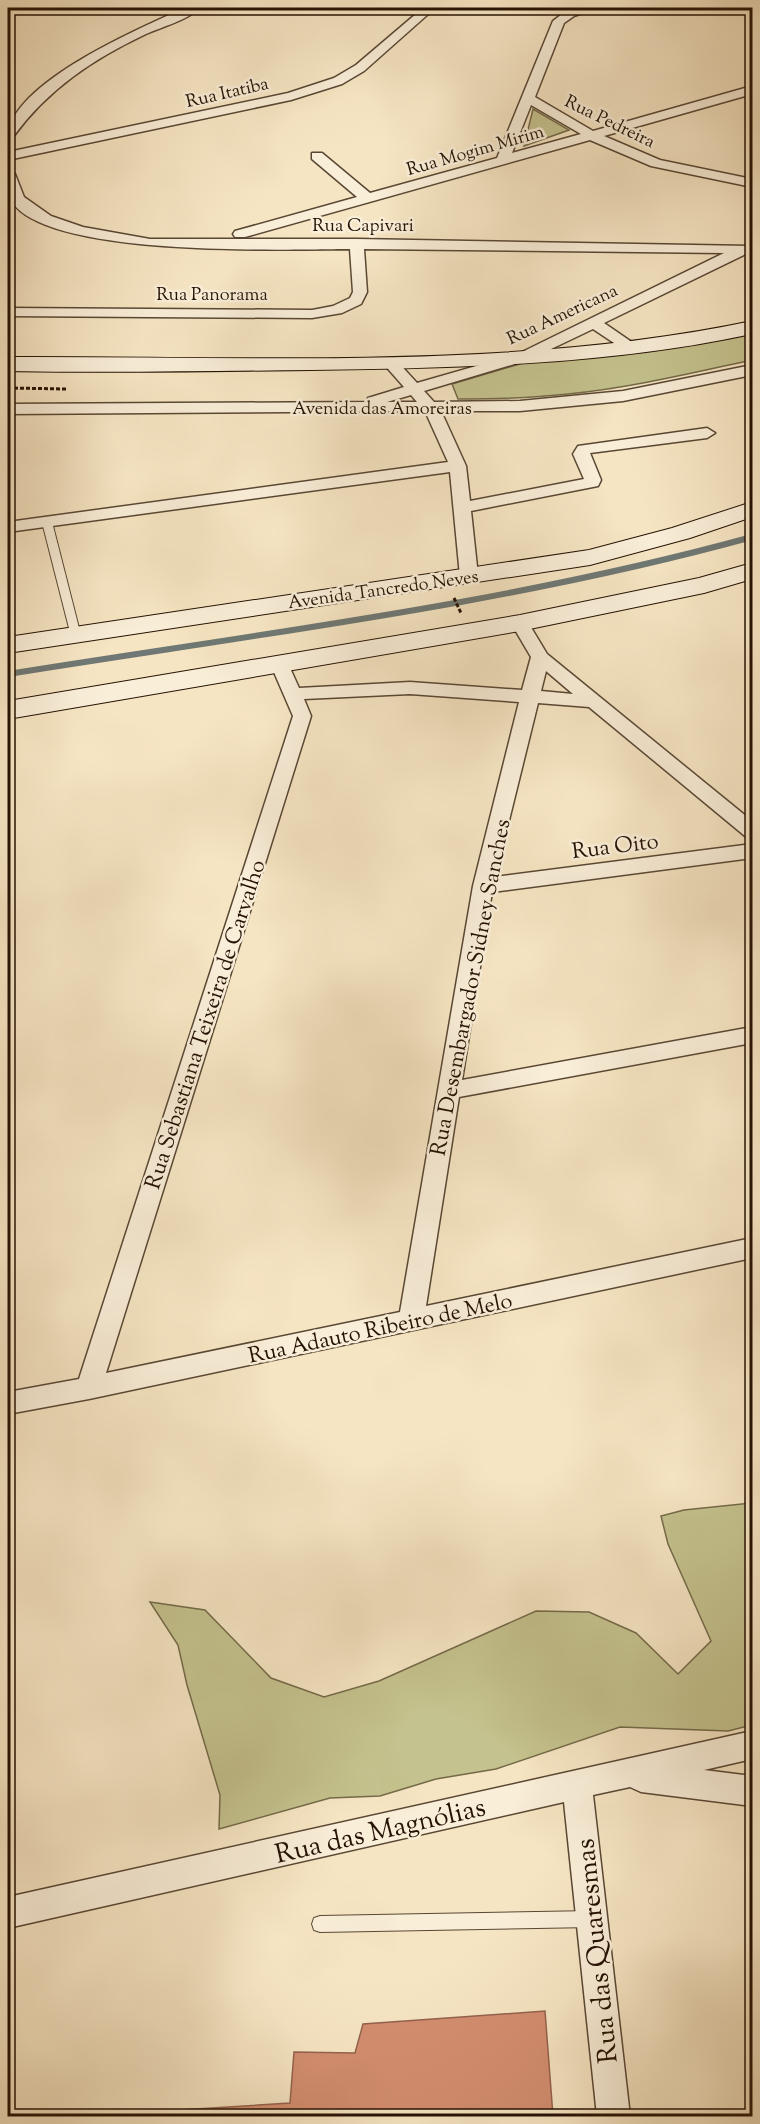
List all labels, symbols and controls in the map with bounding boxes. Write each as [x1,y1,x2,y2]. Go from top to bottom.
street label: Rua Itatiba [183,72,271,116]
street label: Rua Pedreira [559,90,659,156]
street label: Rua Mogim Mirim [404,120,547,184]
street label: Rua Capivari [312,214,414,240]
street label: Rua Americana [503,279,623,353]
street label: Rua Panorama [156,283,268,309]
street label: Avenida das Amoreiras [292,397,472,423]
street label: Avenida Tancredo Neves [286,565,480,617]
street label: Rua Desembargador Sidney Sanches [424,816,520,1159]
street label: Rua Oito [570,827,661,869]
street label: Rua Sebastiana Teixeira de Carvalho [138,856,275,1194]
street label: Rua Adauto Ribeiro de Melo [246,1286,516,1374]
street label: Rua das Magnólias [271,1789,490,1876]
street label: Rua das Quaresmas [567,1837,630,2065]

